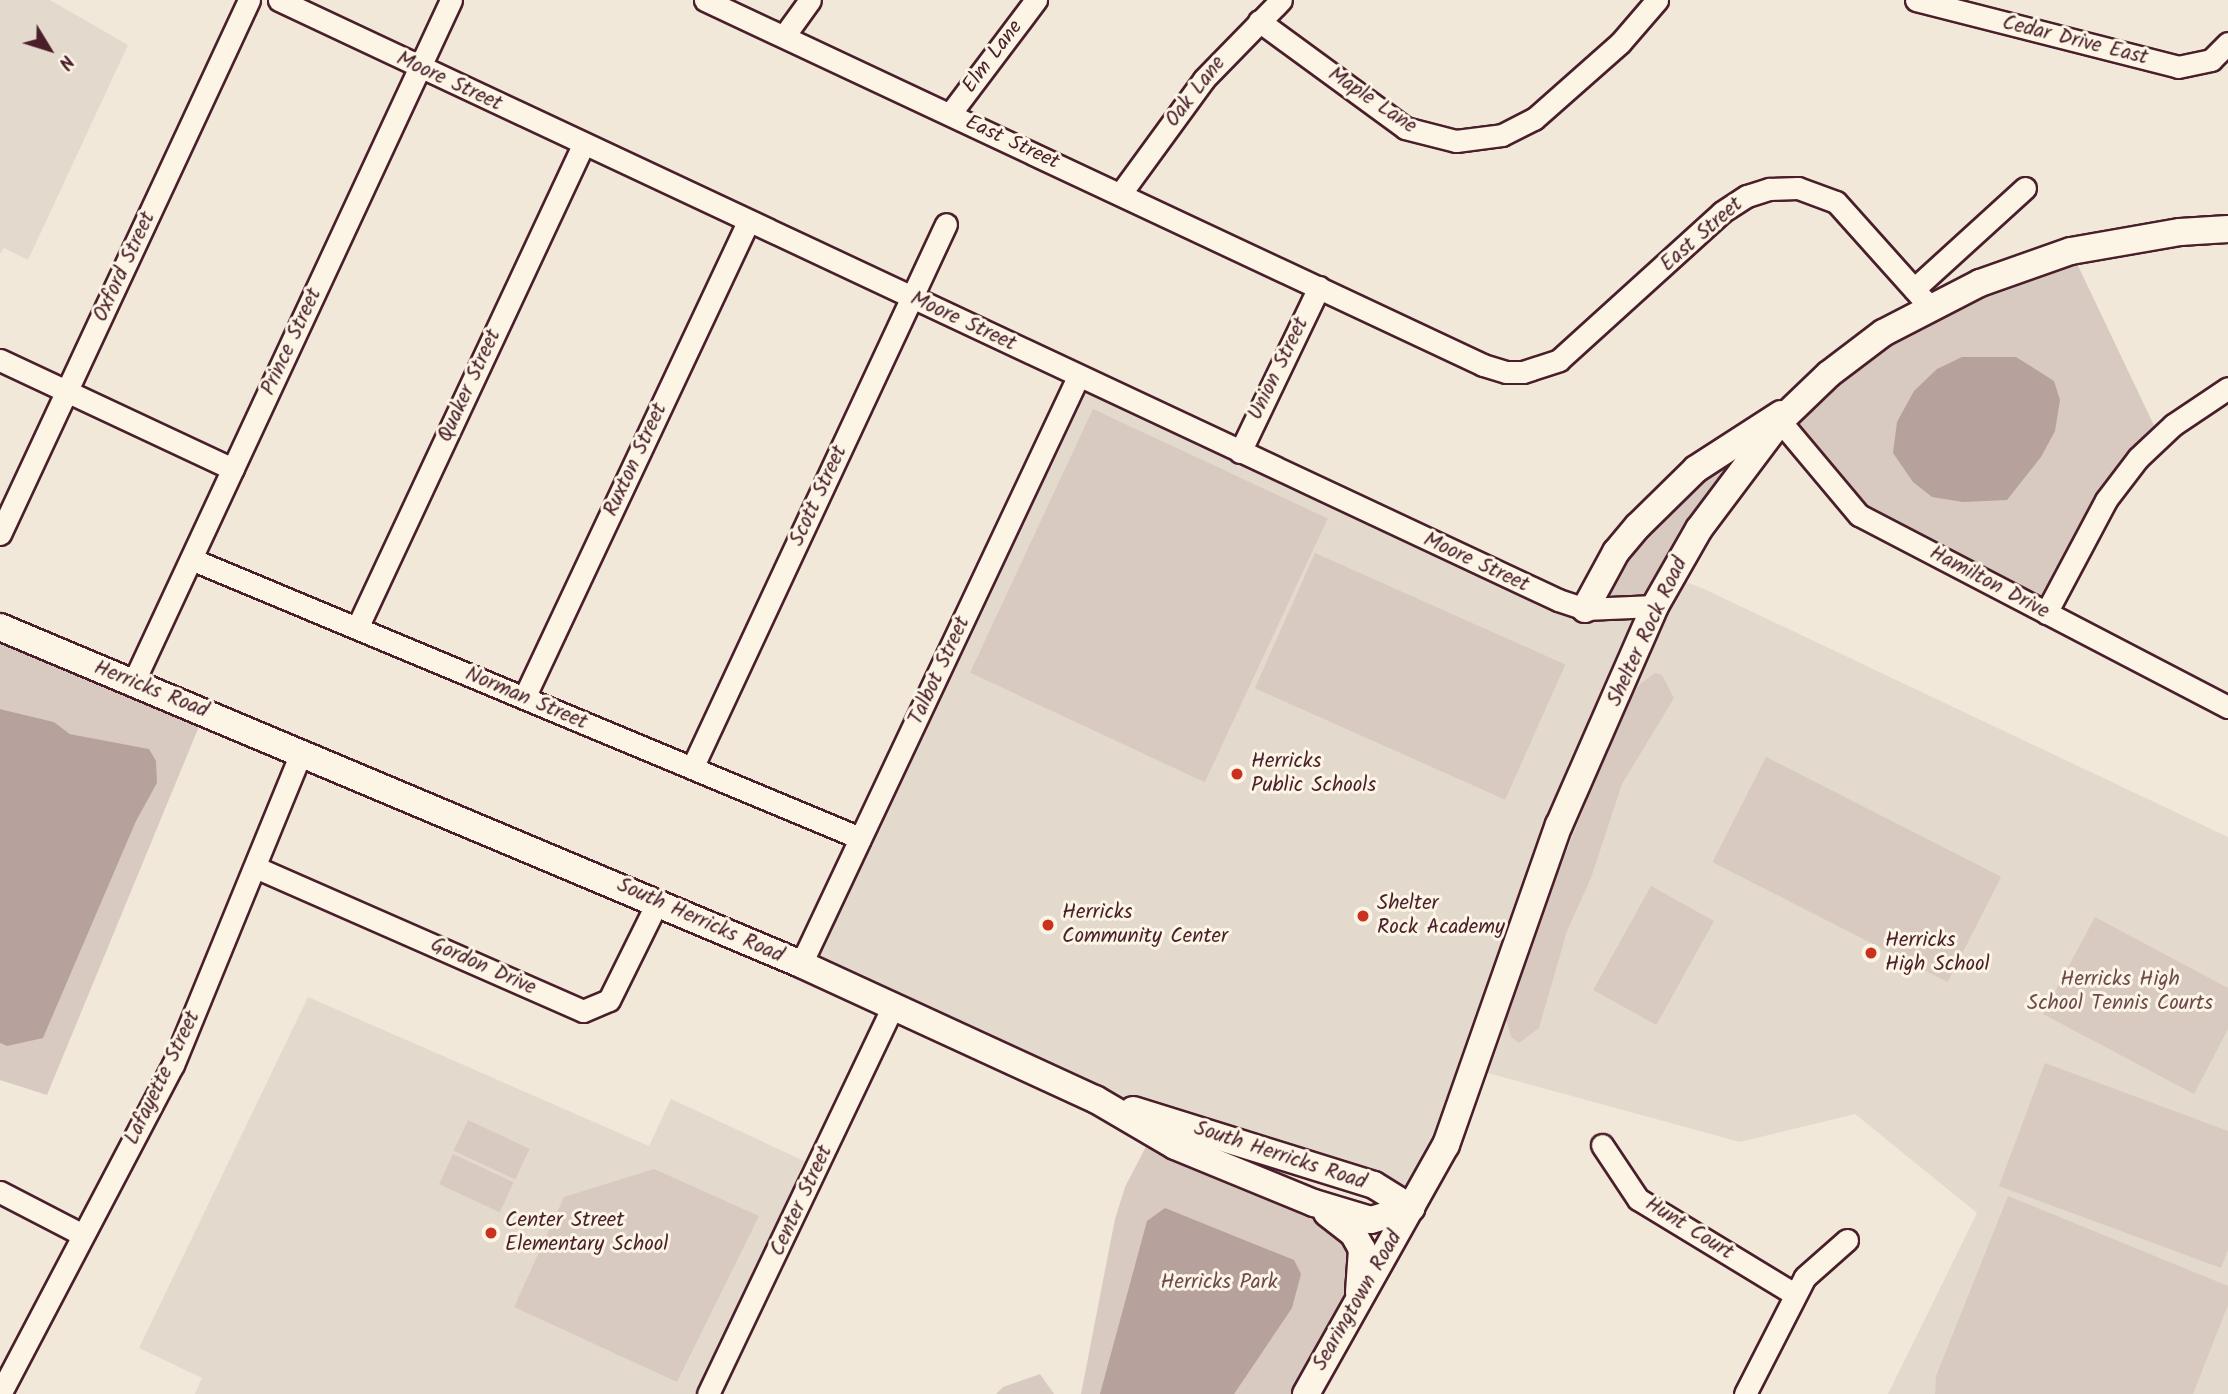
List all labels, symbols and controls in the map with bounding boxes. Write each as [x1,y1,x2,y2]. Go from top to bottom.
street label: Cedar Drive East [2000,11,2150,71]
north arrow [14,14,84,84]
street label: Elm Lane [958,16,1028,98]
street label: Moore Street [392,47,506,117]
text: N [50,48,81,76]
street label: Oak Lane [1161,52,1231,132]
street label: Maple Lane [1323,62,1421,140]
street label: East Street [961,110,1063,176]
street label: East Street [1656,192,1748,278]
street label: Oxford Street [89,208,161,326]
street label: Prince Street [256,285,328,399]
street label: Moore Street [906,287,1020,357]
street label: Union Street [1243,314,1315,424]
street label: Quaker Street [433,326,507,446]
street label: Ruxton Street [599,399,673,521]
street label: Scott Street [785,442,853,550]
street label: Moore Street [1419,528,1533,598]
street label: Hamilton Drive [1925,541,2053,625]
street label: Shelter Rock Road [1602,554,1694,710]
street label: Talbot Street [904,613,976,729]
street label: Herricks Road [90,656,212,724]
street label: Norman Street [461,662,591,736]
place label: Herricks Public Schools [1251,749,1376,799]
marker: Herricks Public Schools [1229,766,1245,782]
street label: South Herricks Road [613,873,787,969]
place label: Shelter Rock Academy [1377,891,1505,941]
place label: Herricks Community Center [1062,900,1228,950]
marker: Shelter Rock Academy [1355,908,1371,924]
marker: Herricks Community Center [1040,917,1056,933]
place label: Herricks High School [1885,928,1990,978]
street label: Gordon Drive [426,933,540,1001]
marker: Herricks High School [1863,945,1879,961]
park label: Herricks High School Tennis Courts [2027,967,2213,1017]
street label: Lafayette Street [120,1007,206,1149]
street label: South Herricks Road [1191,1116,1369,1196]
street label: Center Street [765,1142,839,1260]
street label: Hunt Court [1640,1192,1738,1266]
place label: Center Street Elementary School [505,1208,668,1258]
marker: Center Street Elementary School [483,1225,499,1241]
street label: Searingtown Road [1308,1227,1408,1375]
park label: Herricks Park [1160,1270,1278,1296]

